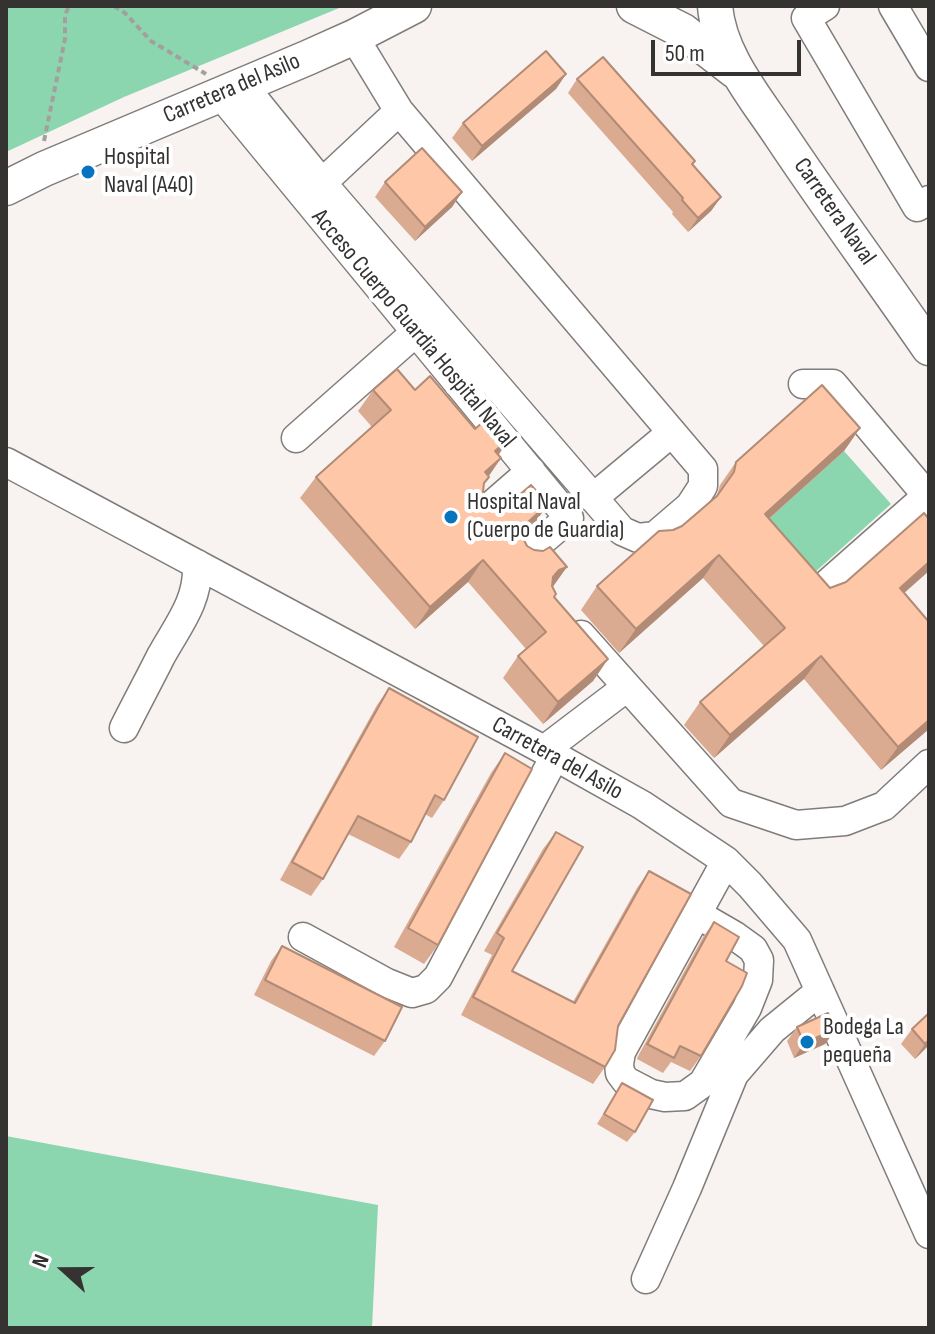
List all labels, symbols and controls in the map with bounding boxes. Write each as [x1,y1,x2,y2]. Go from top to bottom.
scale bar [655,24,805,74]
text: 50 m [665,39,705,68]
street label: Carretera del Asilo [159,47,305,131]
place label: Hospital Naval (A40) [104,144,193,200]
street label: Carretera Naval [787,153,881,271]
marker: Hospital Naval (A40) [79,163,97,181]
street label: Acceso Cuerpo Guardia Hospital Naval [305,204,521,454]
place label: Hospital Naval (Cuerpo de Guardia) [467,489,624,545]
marker: Hospital Naval (Cuerpo de Guardia) [442,508,460,526]
street label: Carretera del Asilo [486,711,628,807]
place label: Bodega La pequeña [823,1014,904,1070]
marker: Bodega La pequeña [798,1033,816,1051]
north arrow [24,1230,104,1310]
text: N [26,1251,56,1272]

